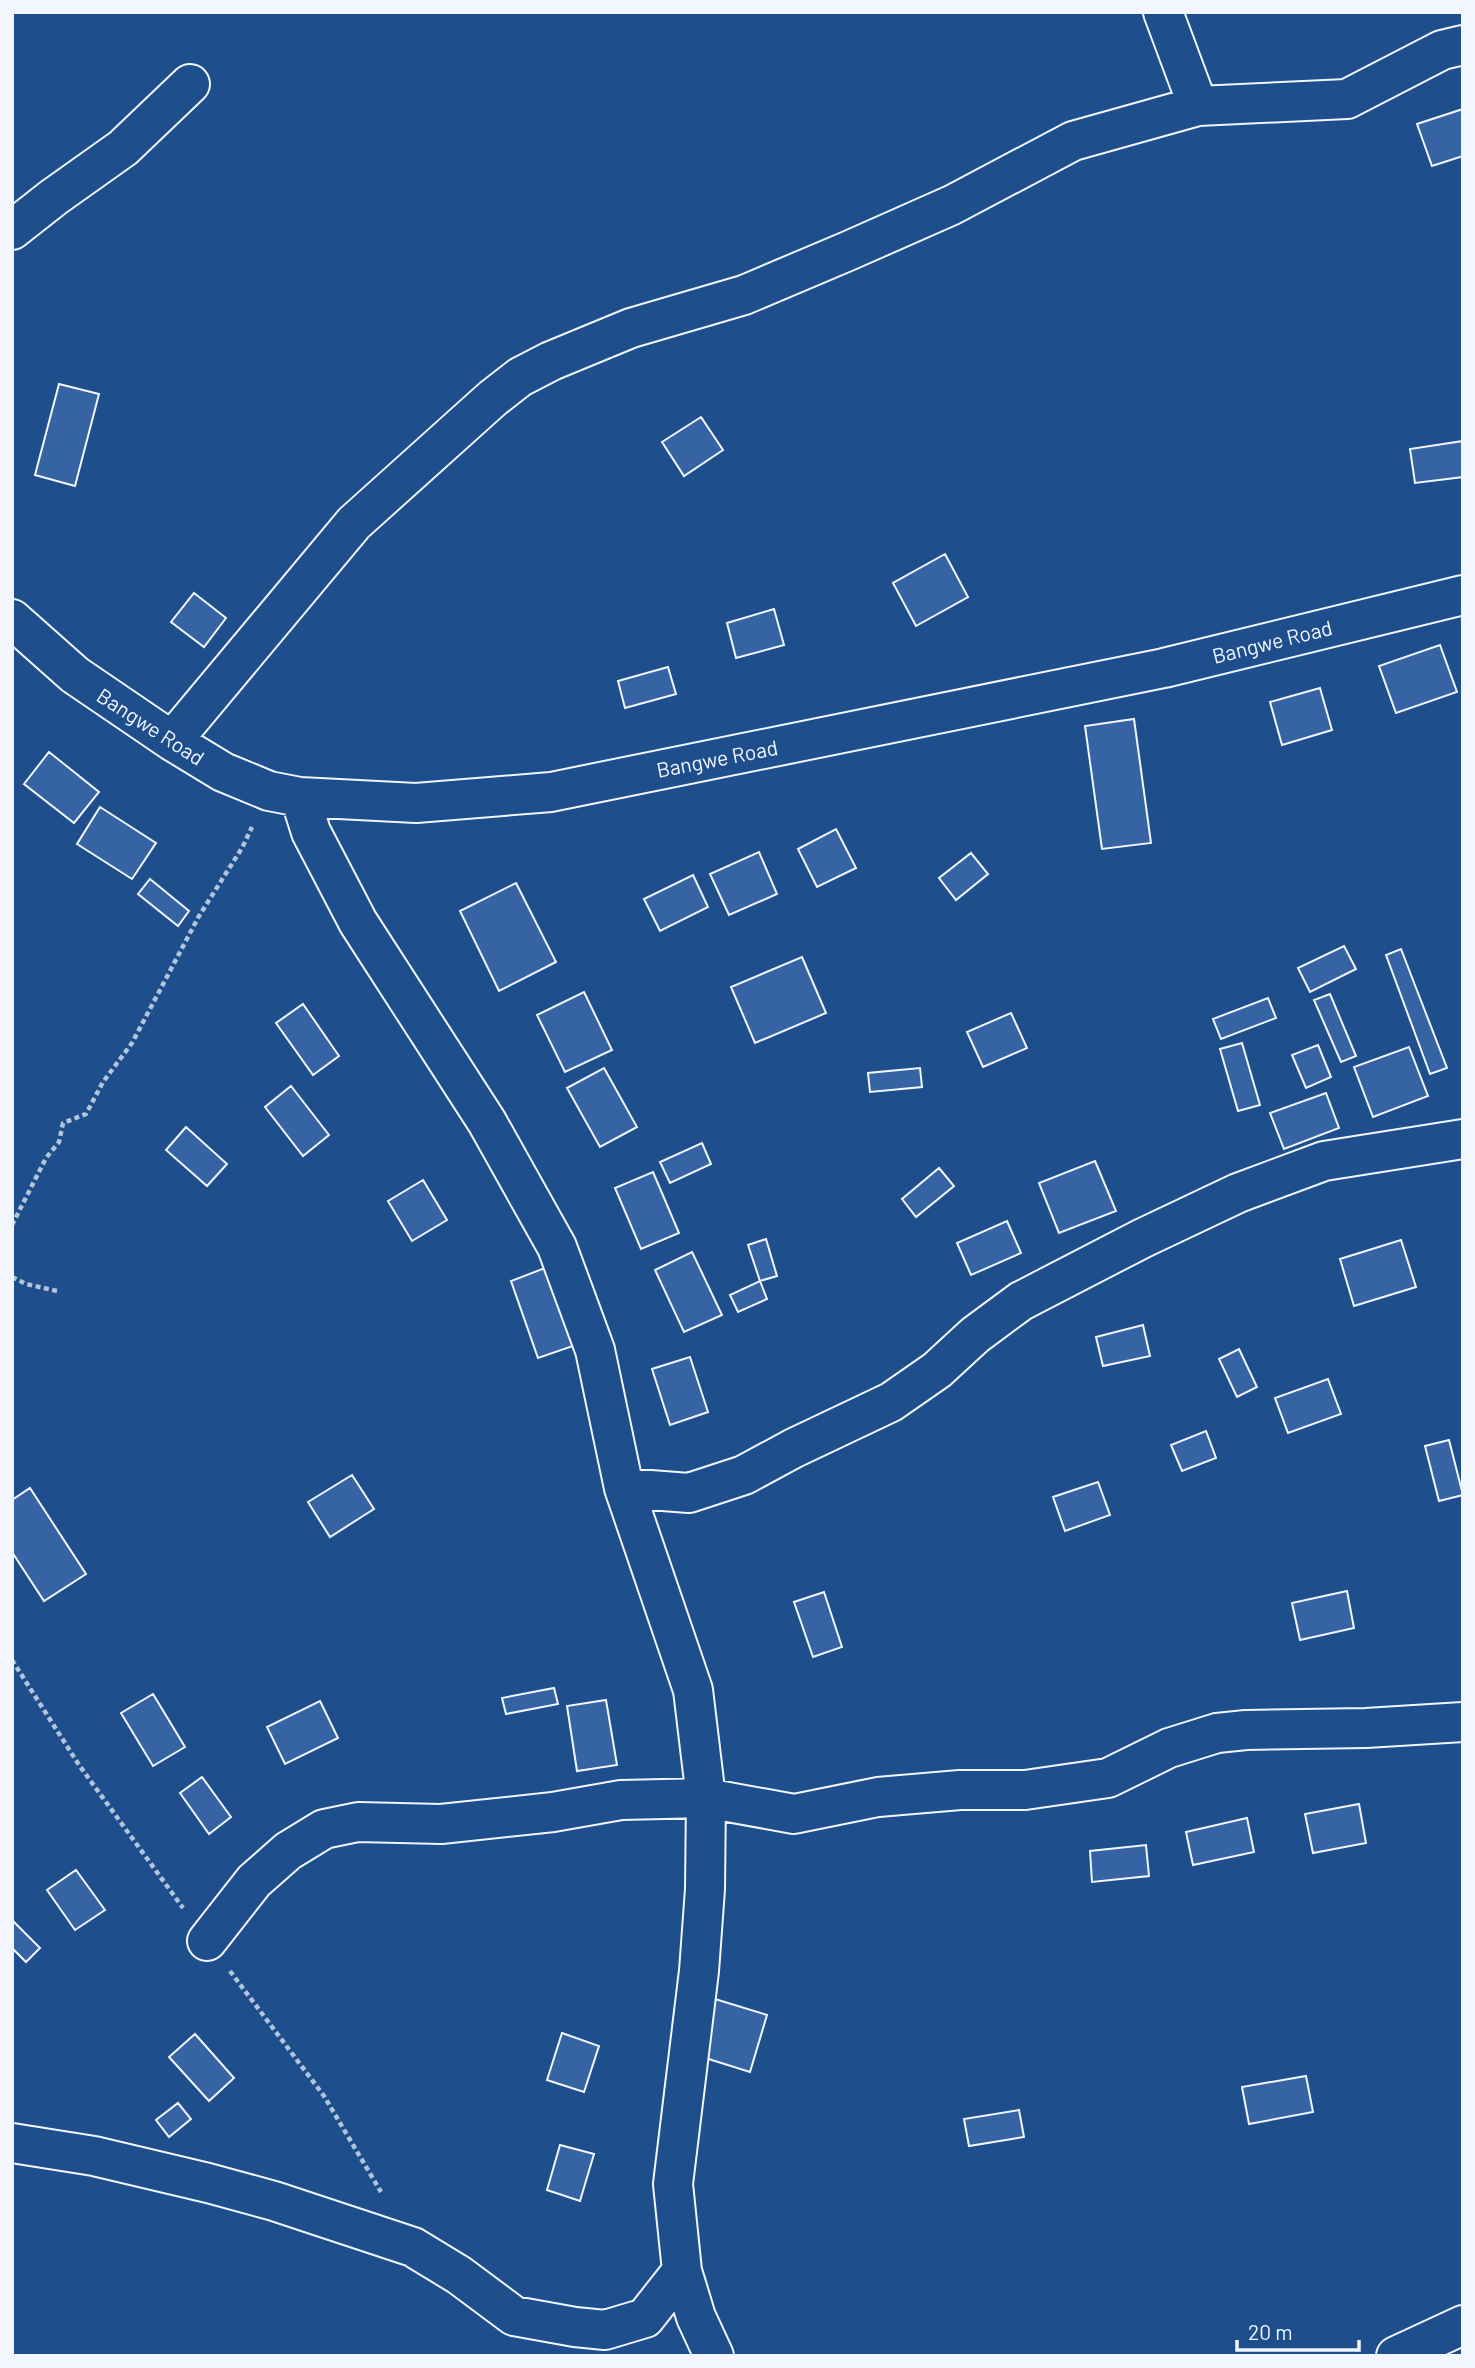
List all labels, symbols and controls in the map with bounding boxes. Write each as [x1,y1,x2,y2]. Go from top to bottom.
street label: Bangwe Road [1209,614,1335,668]
street label: Bangwe Road [93,682,209,770]
street label: Bangwe Road [654,734,780,782]
scale bar [1237,2308,1360,2352]
text: 20 m [1248,2319,1293,2344]

